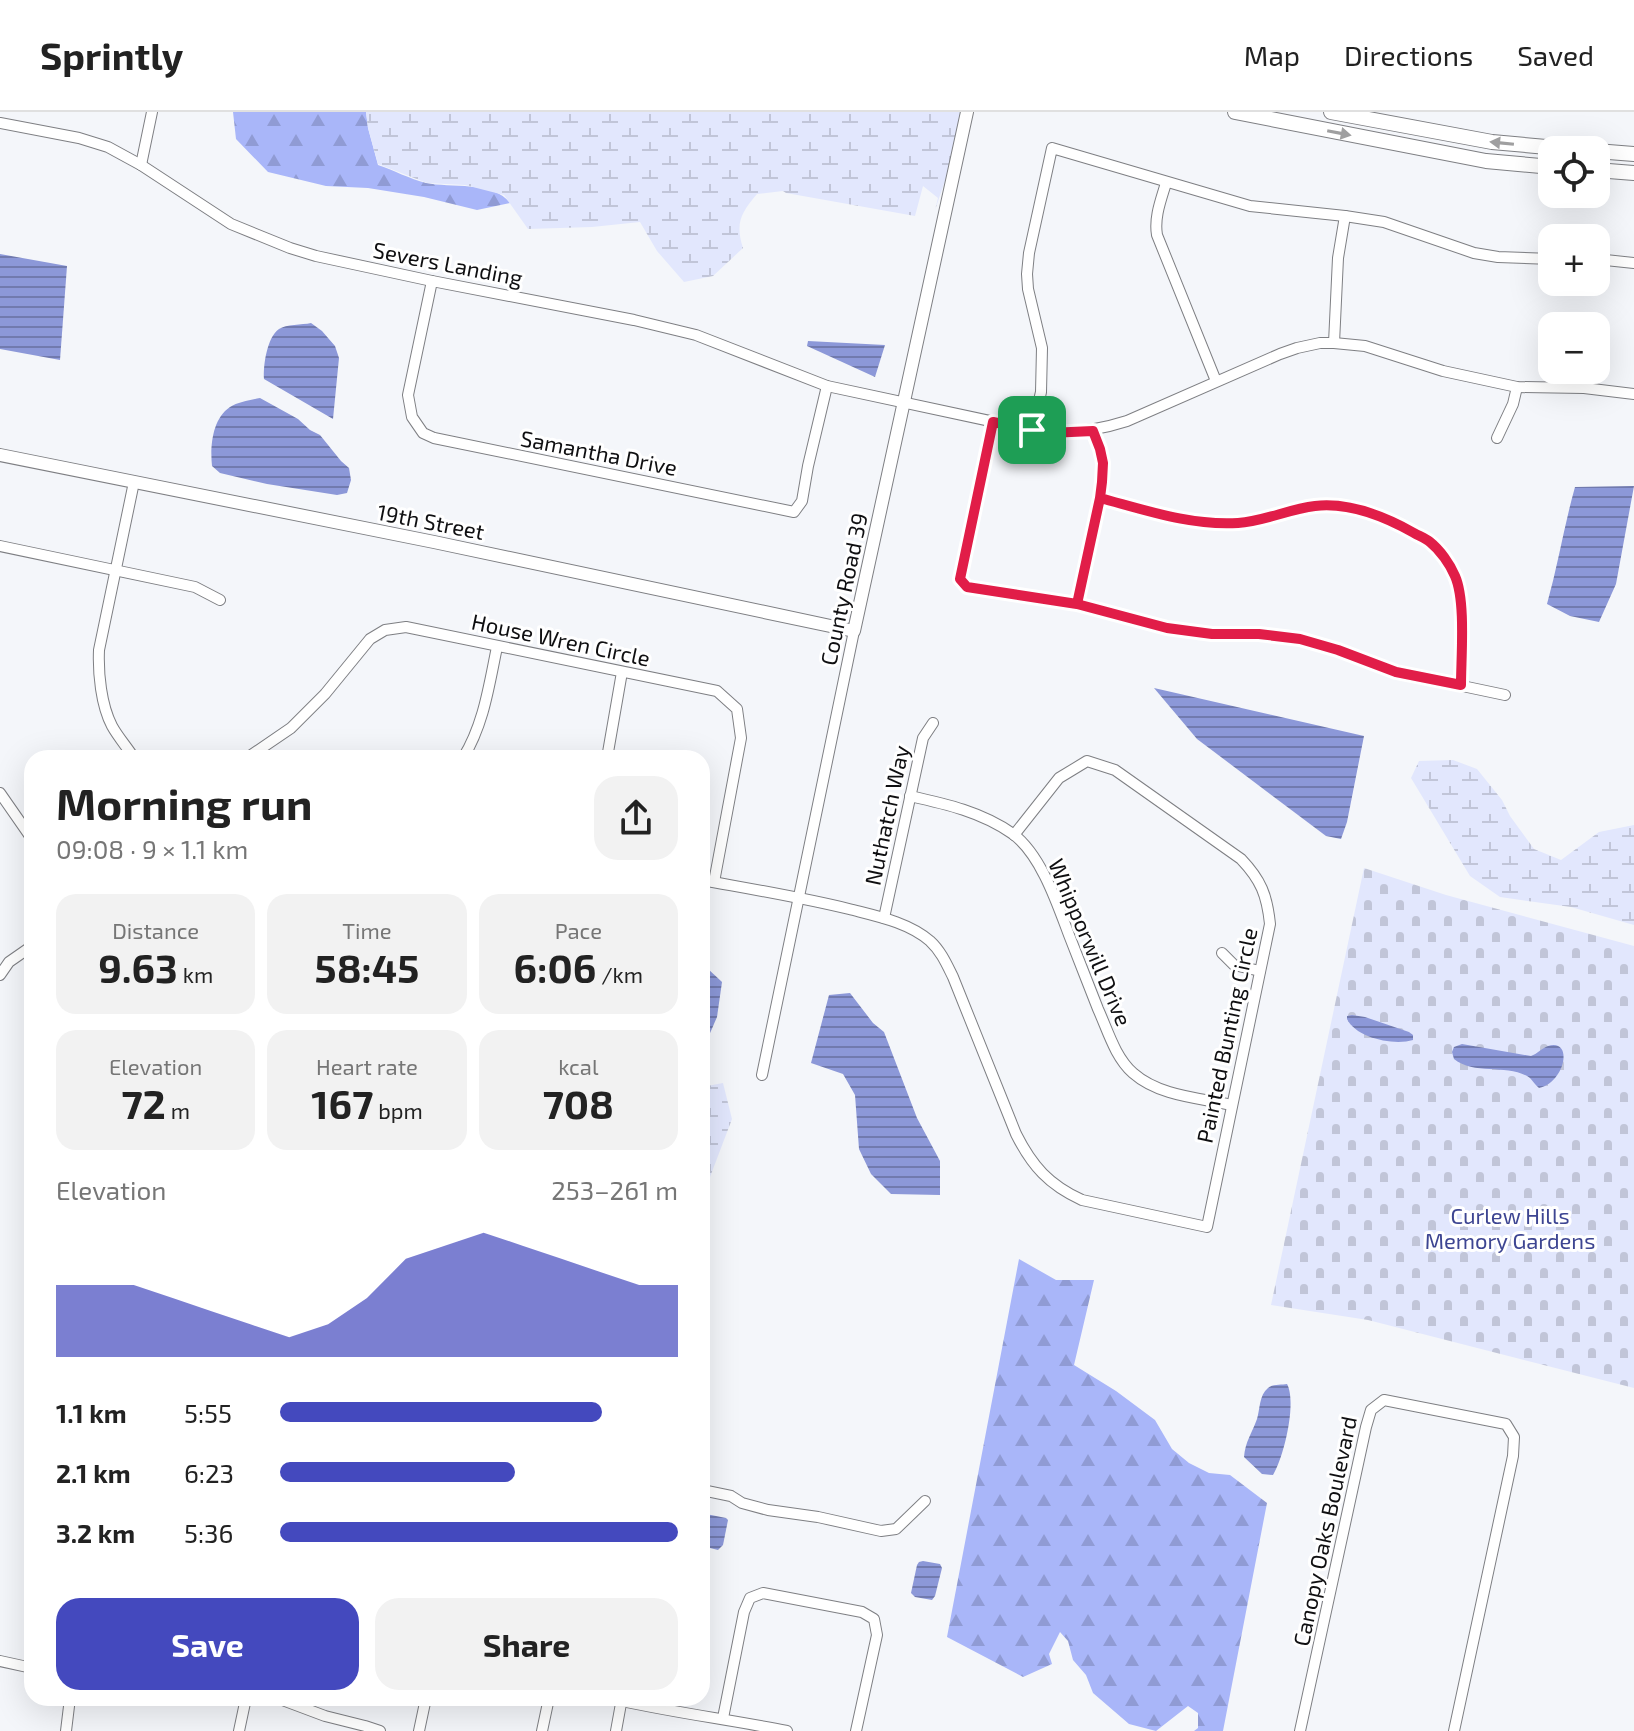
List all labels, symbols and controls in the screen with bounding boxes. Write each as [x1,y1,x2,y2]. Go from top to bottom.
text: Sprintly [40,32,183,78]
text: Map [1244,38,1300,72]
text: Directions [1344,38,1473,72]
text: Saved [1517,38,1594,72]
one-way arrow [1327,127,1352,140]
map controls [1538,136,1610,384]
button: locate [1538,136,1610,208]
one-way arrow [1489,137,1514,150]
button: + [1538,224,1610,296]
street label: Severs Landing [371,236,525,290]
button: − [1538,312,1610,384]
pin [998,396,1066,464]
icon: arrive [1010,408,1054,452]
street label: Samantha Drive [519,424,679,480]
street label: 19th Street [375,498,487,544]
street label: County Road 39 [814,510,872,668]
street label: House Wren Circle [469,607,653,671]
street label: Nuthatch Way [859,742,914,887]
text: Morning run [56,776,312,829]
button: share [594,776,678,860]
text: 09:08 · 9 × 1.1 km [56,833,248,864]
street label: Whipporwill Drive [1044,854,1138,1030]
text: Distance [112,917,199,943]
text: Time [342,917,392,943]
text: Pace [555,917,602,943]
street label: Painted Bunting Circle [1190,925,1262,1145]
text: 9.63 [98,943,178,991]
text: 58:45 [315,943,419,991]
text: 6:06 [514,943,596,991]
text: km [178,961,213,987]
text: /km [596,961,643,987]
text: Elevation [109,1053,202,1079]
text: Heart rate [316,1053,418,1079]
text: kcal [558,1053,598,1079]
text: 72 [121,1079,166,1127]
text: 167 [311,1079,373,1127]
text: 708 [543,1079,614,1127]
text: m [166,1097,190,1123]
text: bpm [373,1097,423,1123]
text: Elevation [56,1174,166,1205]
text: 253–261 m [551,1174,678,1205]
park label: Curlew Hills Memory Gardens [1425,1202,1595,1253]
text: 1.1 km [56,1397,127,1428]
text: 5:55 [184,1397,232,1428]
street label: Canopy Oaks Boulevard [1287,1414,1361,1648]
text: 2.1 km [56,1457,131,1488]
text: 6:23 [184,1457,234,1488]
text: 3.2 km [56,1517,135,1548]
text: 5:36 [184,1517,233,1548]
button: Save [56,1598,359,1690]
button: Share [375,1598,678,1690]

